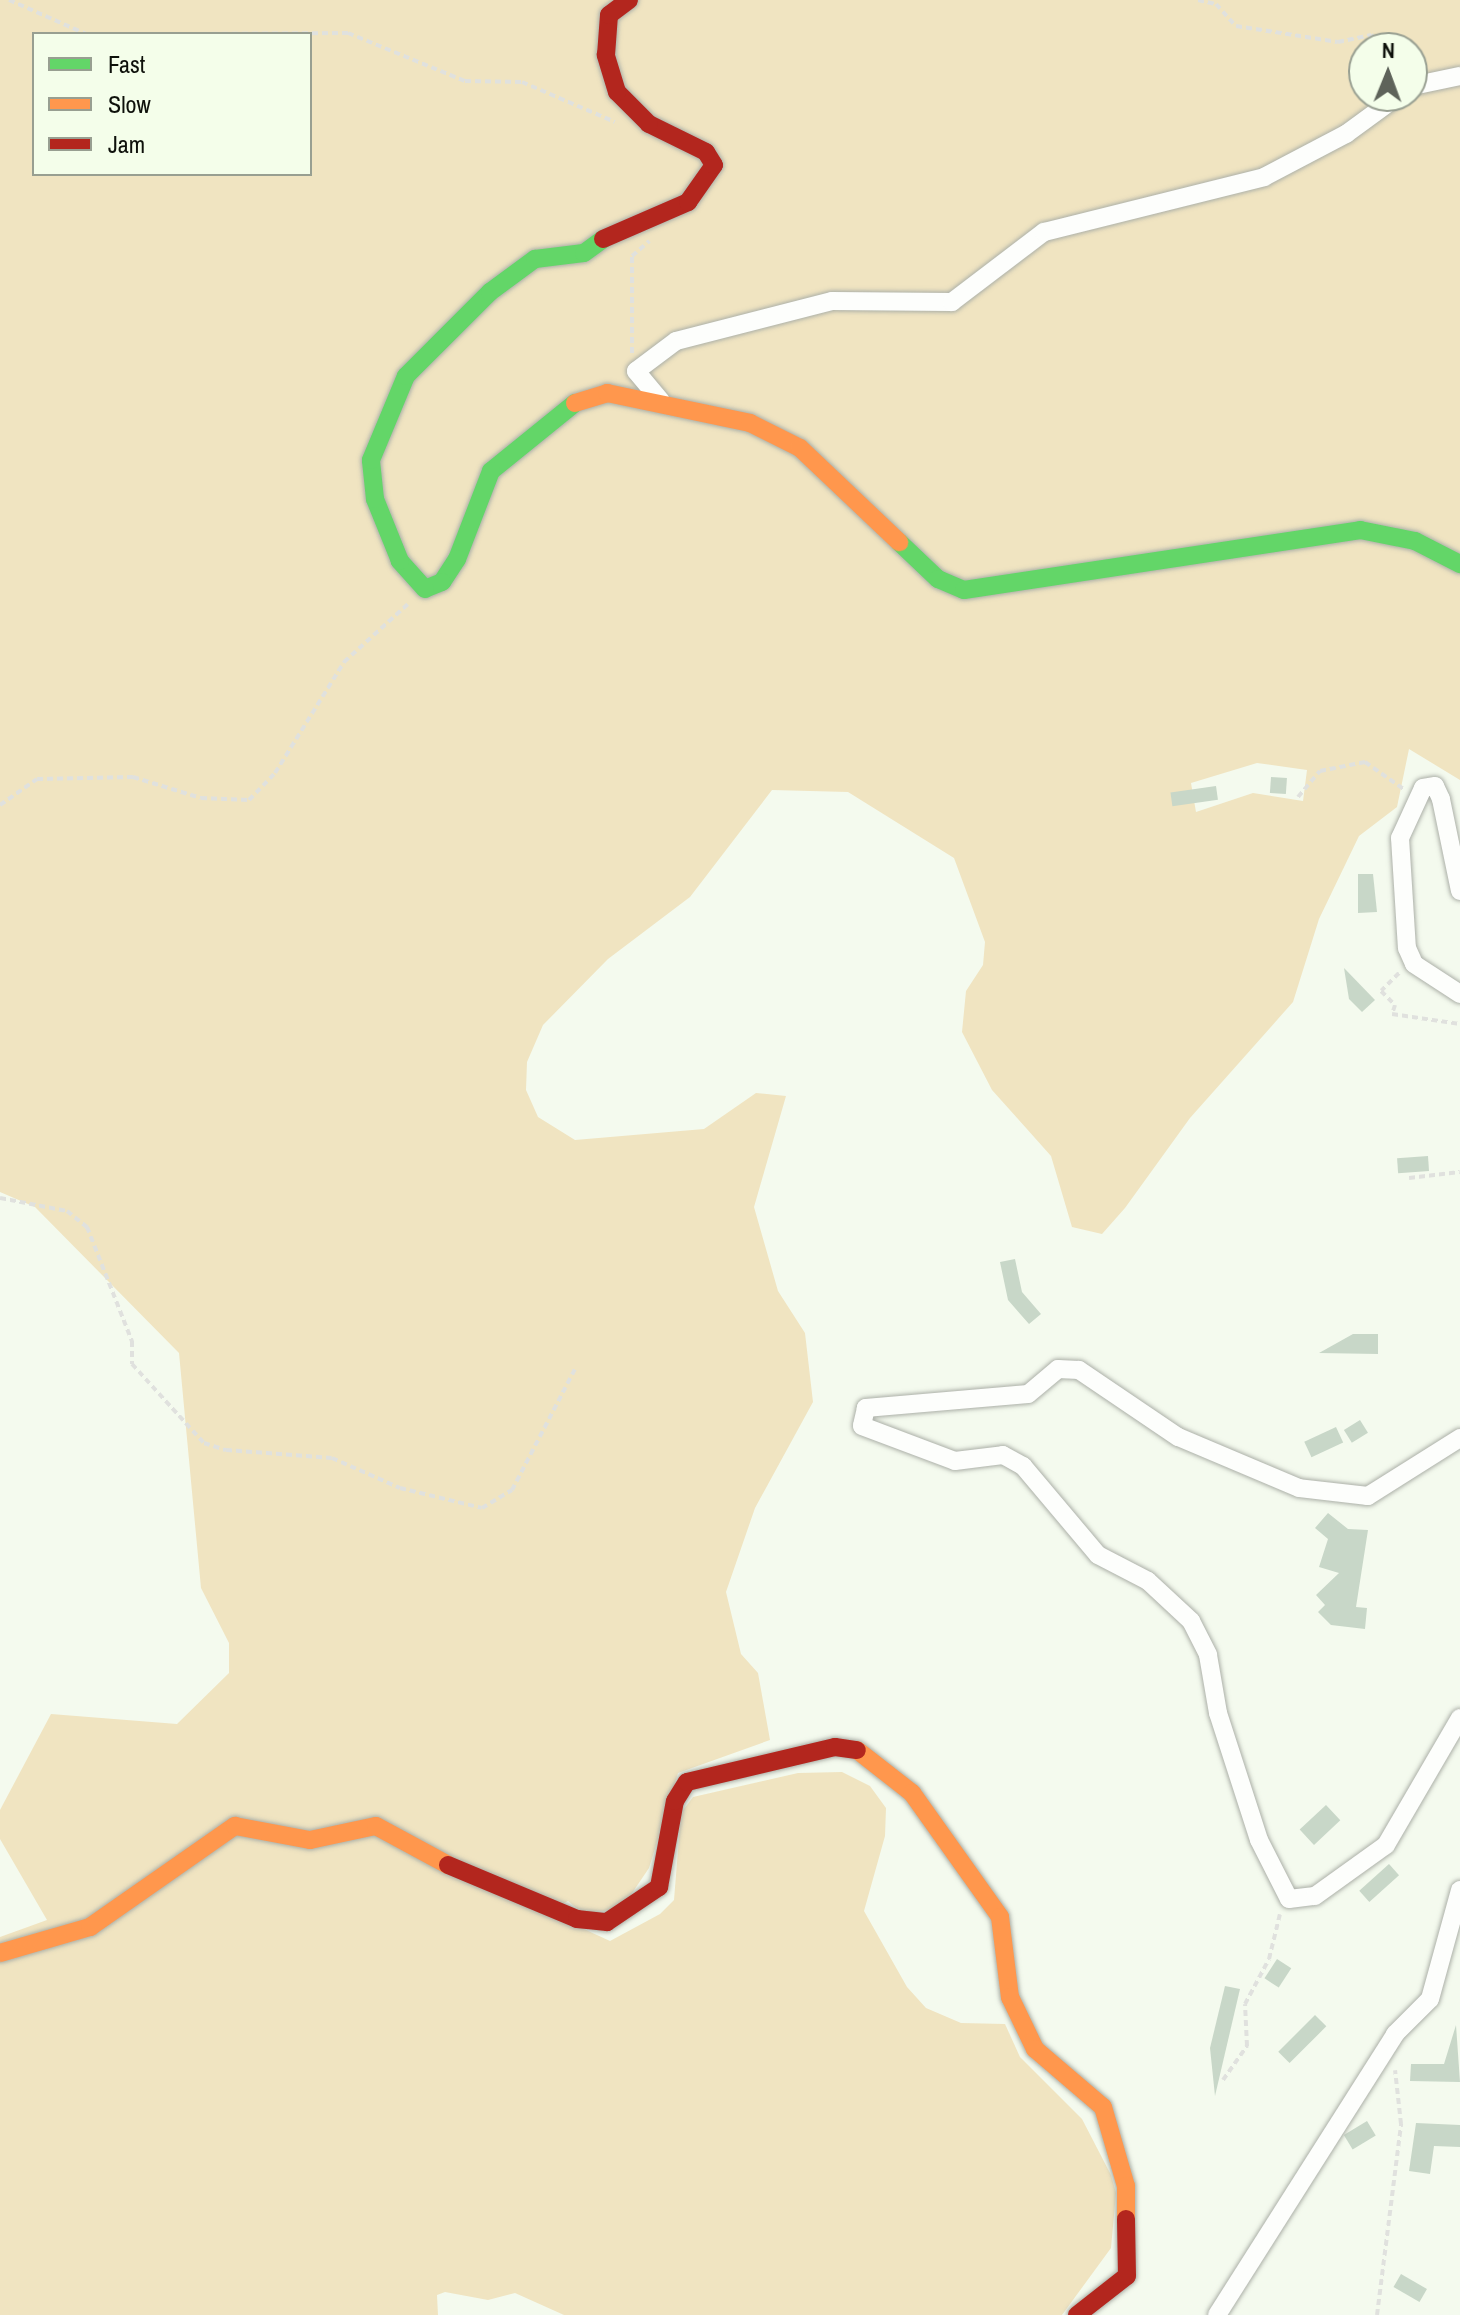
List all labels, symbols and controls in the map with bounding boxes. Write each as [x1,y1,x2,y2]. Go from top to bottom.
legend [32,32,312,176]
north arrow [1348,32,1428,112]
text: N [1382,35,1395,65]
text: Fast [108,48,145,80]
text: Slow [108,88,151,120]
text: Jam [108,128,145,160]

